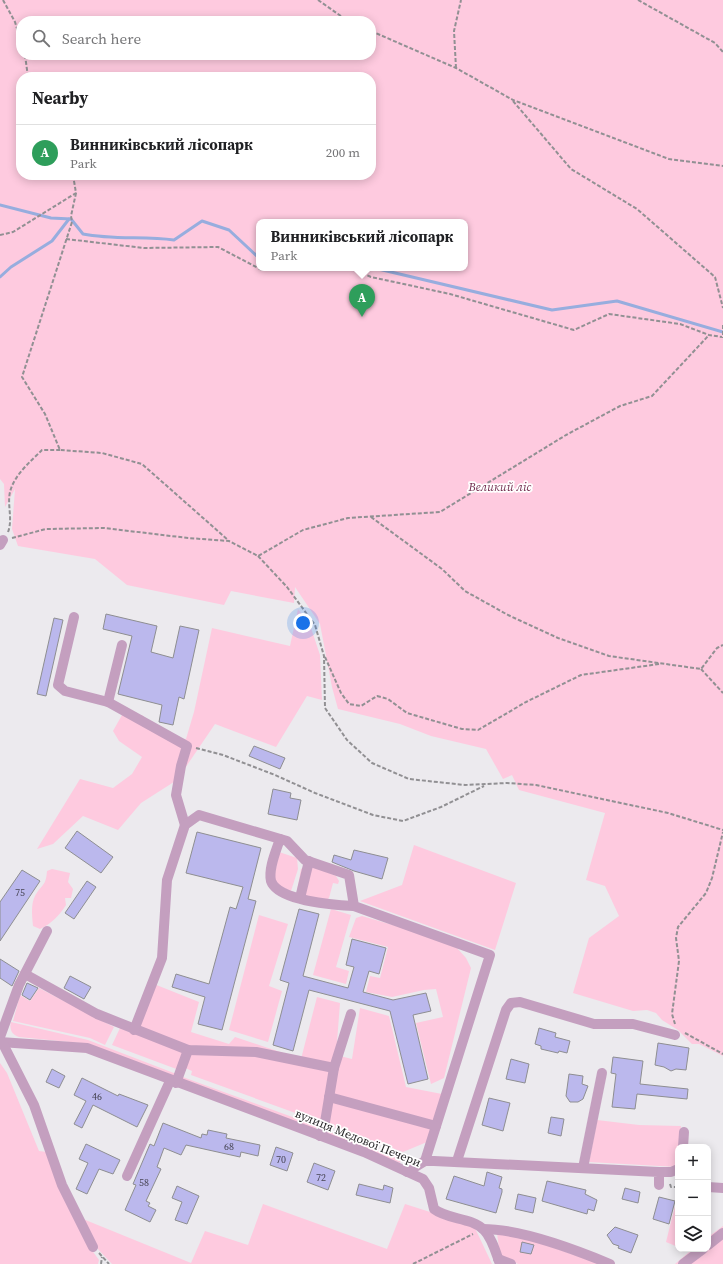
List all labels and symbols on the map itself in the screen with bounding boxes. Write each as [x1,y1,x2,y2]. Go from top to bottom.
pin: A [349,284,375,317]
park label: Великий ліс [468,479,532,495]
your location [293,613,313,633]
house number: 75 [15,886,25,899]
house number: 46 [92,1090,102,1103]
street label: вулиця Медової Печери [293,1105,424,1171]
house number: 68 [224,1140,234,1153]
house number: 70 [276,1153,286,1166]
house number: 72 [316,1171,326,1184]
house number: 58 [139,1176,149,1189]

